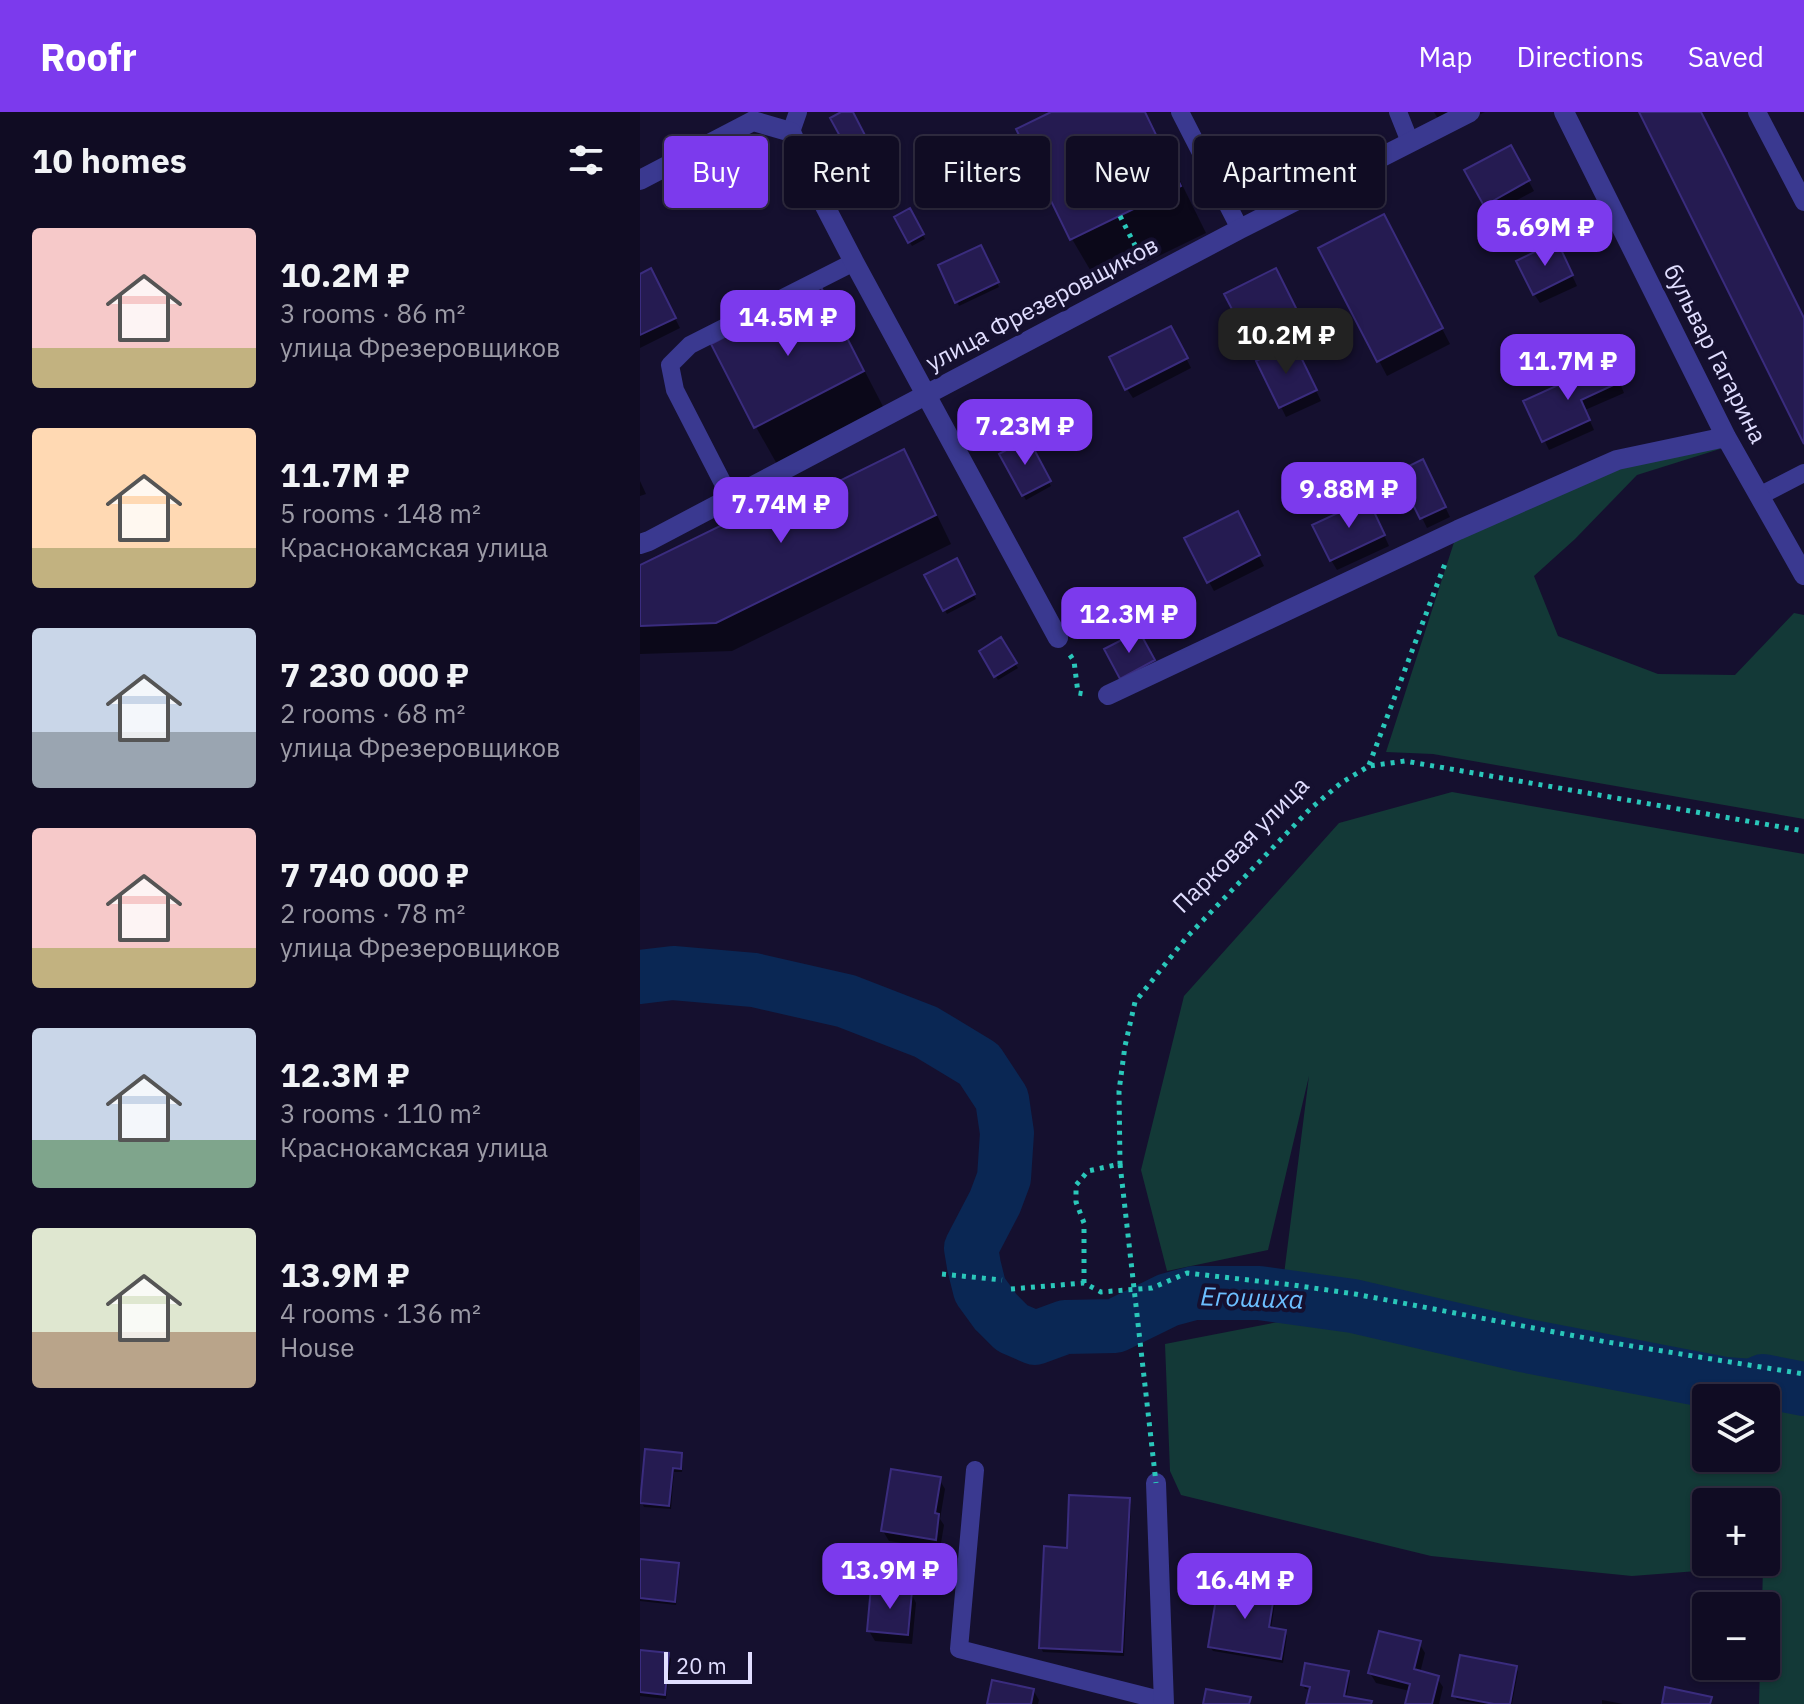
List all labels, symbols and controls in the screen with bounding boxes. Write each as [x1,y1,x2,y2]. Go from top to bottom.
text: Roofr [40,32,137,81]
text: Map [1418,38,1472,75]
text: Directions [1516,38,1644,75]
text: Saved [1688,38,1764,75]
chip: Buy [664,136,768,208]
chip: Rent [784,136,899,208]
chip: Filters [915,136,1050,208]
chip: New [1066,136,1178,208]
chip: Apartment [1194,136,1385,208]
text: 10 homes [32,138,187,182]
icon: filters [564,138,608,182]
pin: 5.69M ₽ [1471,200,1619,268]
text: 5.69M ₽ [1495,209,1595,243]
street label: улица Фрезеровщиков [920,228,1163,378]
text: 10.2M ₽ [280,252,410,296]
street label: бульвар Гагарина [1657,258,1775,449]
icon: home [96,260,192,356]
pin: 14.5M ₽ [714,290,862,358]
text: 3 rooms · 86 m² [280,296,465,330]
text: 14.5M ₽ [738,299,838,333]
pin: 10.2M ₽ [1212,308,1360,376]
text: 10.2M ₽ [1236,317,1336,351]
text: улица Фрезеровщиков [280,330,561,364]
pin: 11.7M ₽ [1494,334,1642,402]
text: 11.7M ₽ [1518,343,1618,377]
pin: 7.23M ₽ [951,399,1099,467]
text: 7.23M ₽ [975,408,1075,442]
text: 11.7M ₽ [280,452,410,496]
icon: home [96,460,192,556]
pin: 9.88M ₽ [1275,462,1423,530]
text: 9.88M ₽ [1299,471,1399,505]
pin: 7.74M ₽ [707,477,855,545]
text: 7.74M ₽ [731,486,831,520]
text: 5 rooms · 148 m² [280,496,481,530]
text: Краснокамская улица [280,530,548,564]
pin: 12.3M ₽ [1055,587,1203,655]
text: 12.3M ₽ [1079,596,1179,630]
text: 7 230 000 ₽ [280,652,469,696]
icon: home [96,660,192,756]
text: 2 rooms · 68 m² [280,696,465,730]
text: улица Фрезеровщиков [280,730,561,764]
street label: Парковая улица [1165,769,1316,919]
text: 7 740 000 ₽ [280,852,469,896]
icon: home [96,860,192,956]
text: 2 rooms · 78 m² [280,896,465,930]
text: улица Фрезеровщиков [280,930,561,964]
text: 12.3M ₽ [280,1052,410,1096]
icon: home [96,1060,192,1156]
text: 3 rooms · 110 m² [280,1096,481,1130]
text: Краснокамская улица [280,1130,548,1164]
text: 13.9M ₽ [280,1252,410,1296]
icon: home [96,1260,192,1356]
water label: Егошиха [1200,1278,1304,1316]
text: 4 rooms · 136 m² [280,1296,481,1330]
text: House [280,1330,355,1364]
map controls [1692,1384,1780,1680]
button: layers [1692,1384,1780,1472]
button: + [1692,1488,1780,1576]
pin: 13.9M ₽ [816,1543,964,1611]
text: 13.9M ₽ [840,1552,940,1586]
pin: 16.4M ₽ [1171,1553,1319,1621]
text: 16.4M ₽ [1195,1562,1295,1596]
button: − [1692,1592,1780,1680]
scale bar [664,1648,752,1684]
text: 20 m [676,1651,727,1680]

